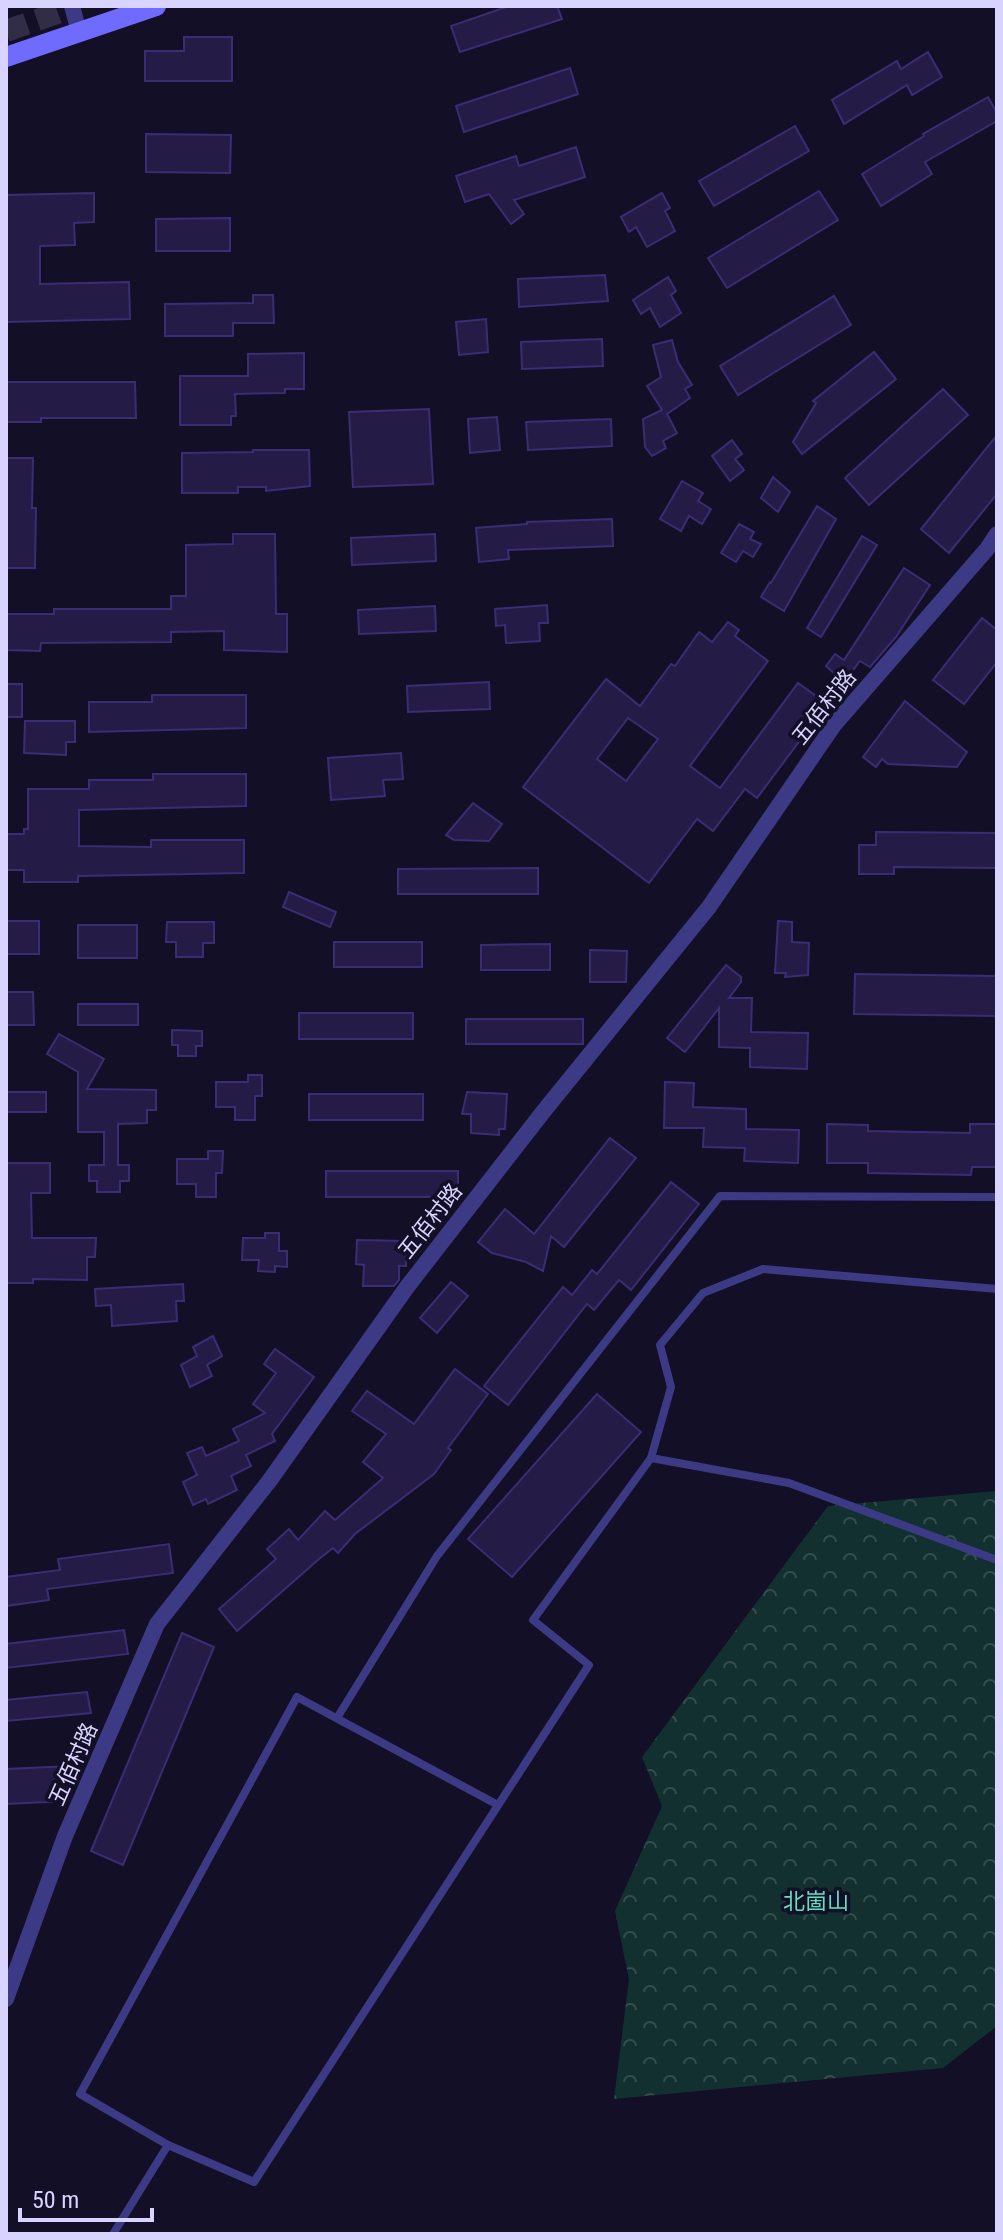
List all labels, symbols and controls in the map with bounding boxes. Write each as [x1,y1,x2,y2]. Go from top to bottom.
street label: 五佰村路 [787,665,861,749]
street label: 五佰村路 [393,1179,467,1263]
street label: 五佰村路 [44,1719,102,1809]
park label: 北崮山 [783,1889,849,1914]
scale bar [20,2172,152,2222]
text: 50 m [32,2186,79,2214]

